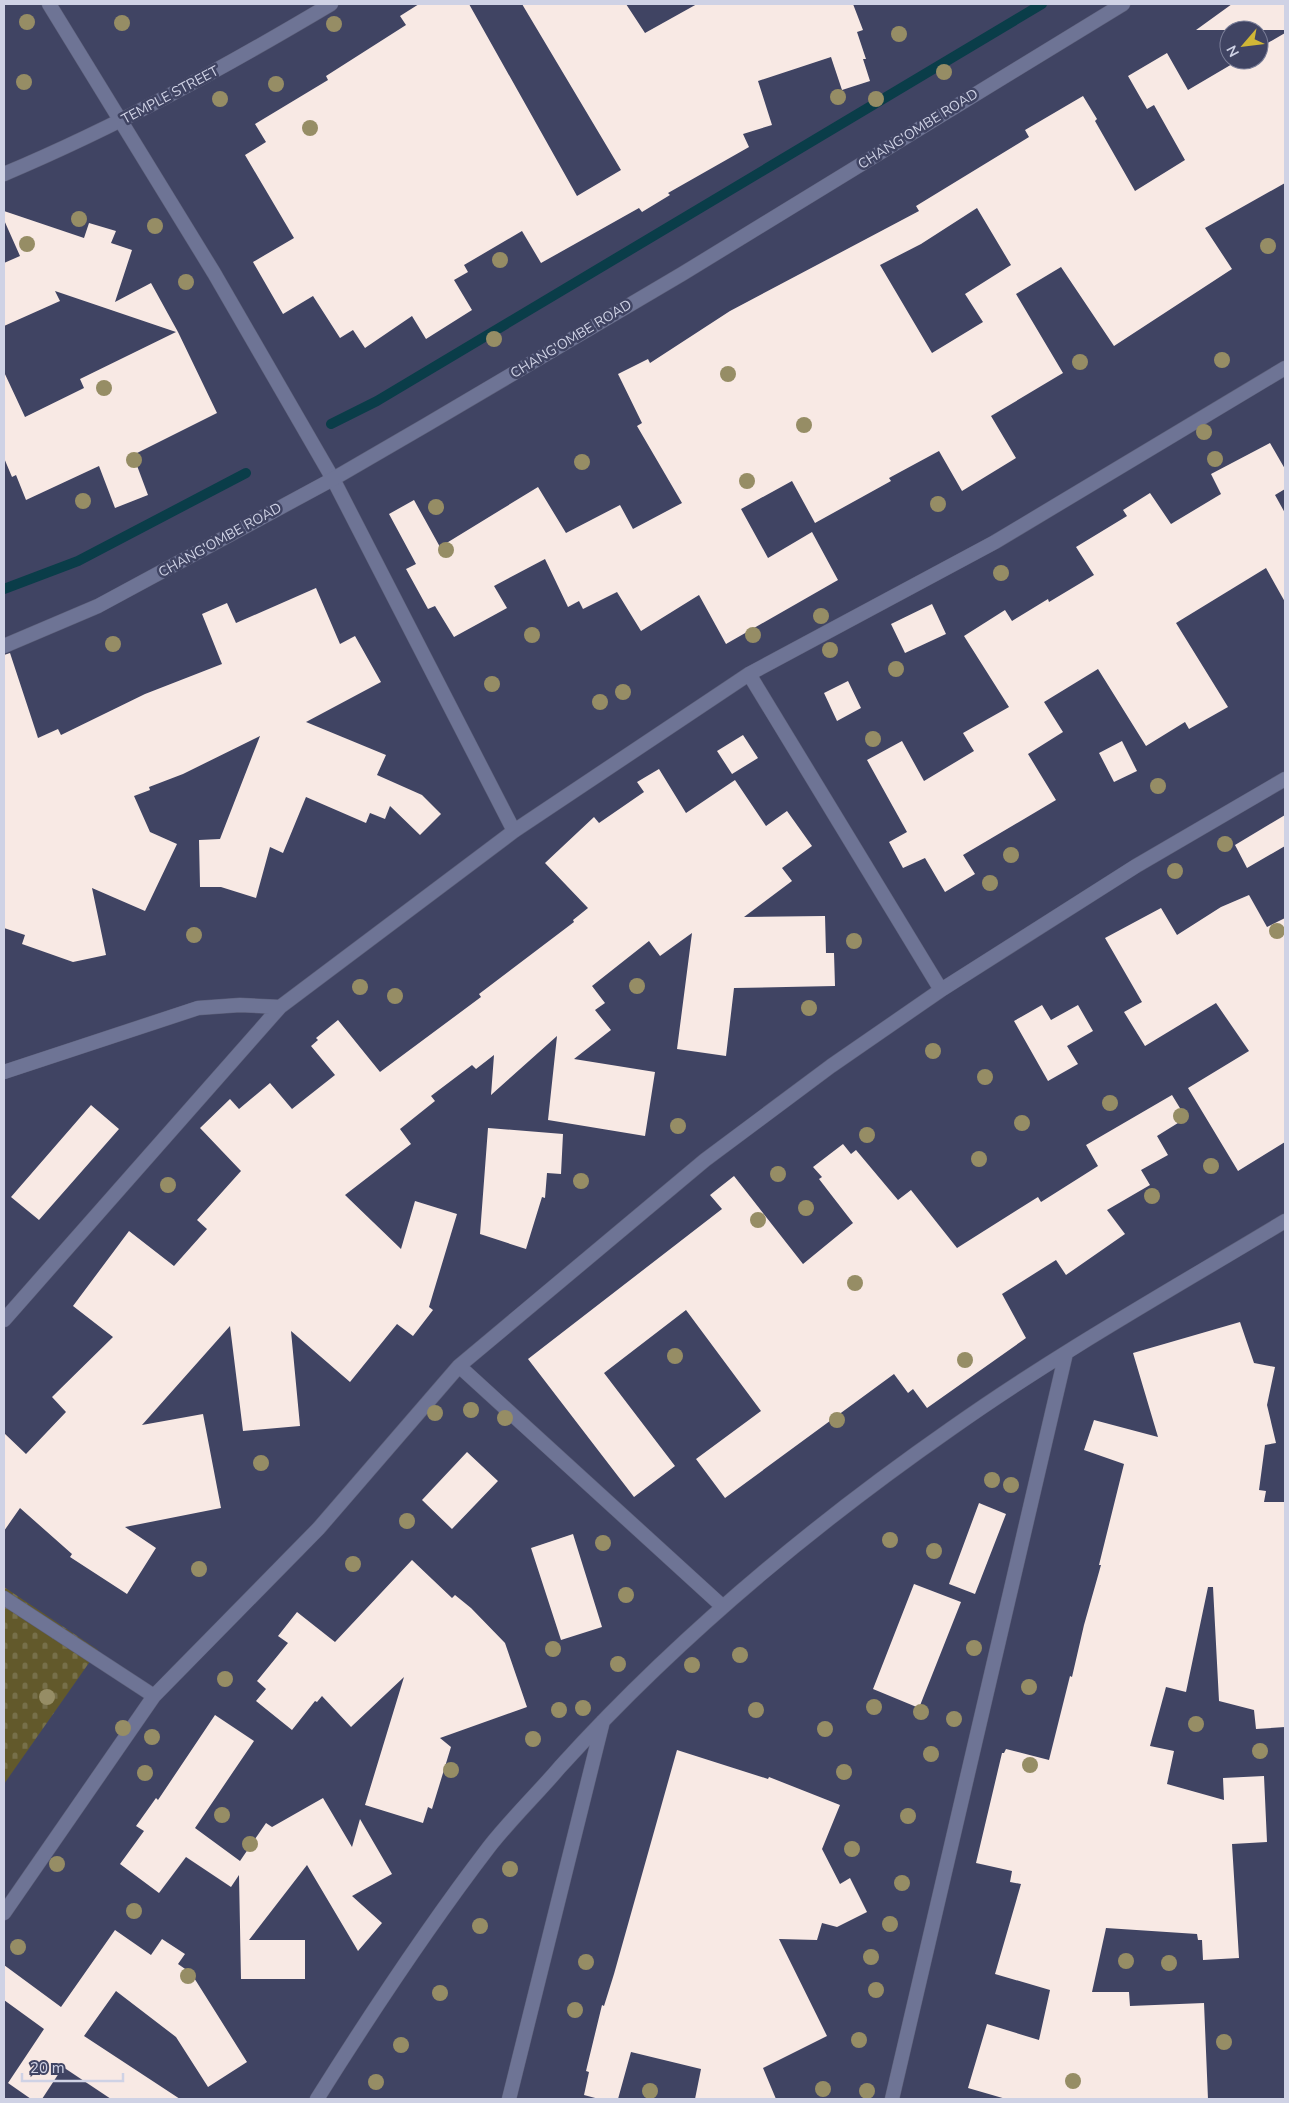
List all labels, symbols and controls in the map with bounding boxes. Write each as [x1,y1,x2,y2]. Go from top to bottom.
north arrow [1219,20,1269,70]
text: N [1222,42,1244,60]
street label: TEMPLE STREET [118,61,222,129]
street label: CHANG'OMBE ROAD [854,84,982,174]
street label: CHANG'OMBE ROAD [507,295,635,383]
street label: CHANG'OMBE ROAD [155,498,285,582]
scale bar [22,2050,124,2082]
text: 20 m [30,2058,65,2078]

